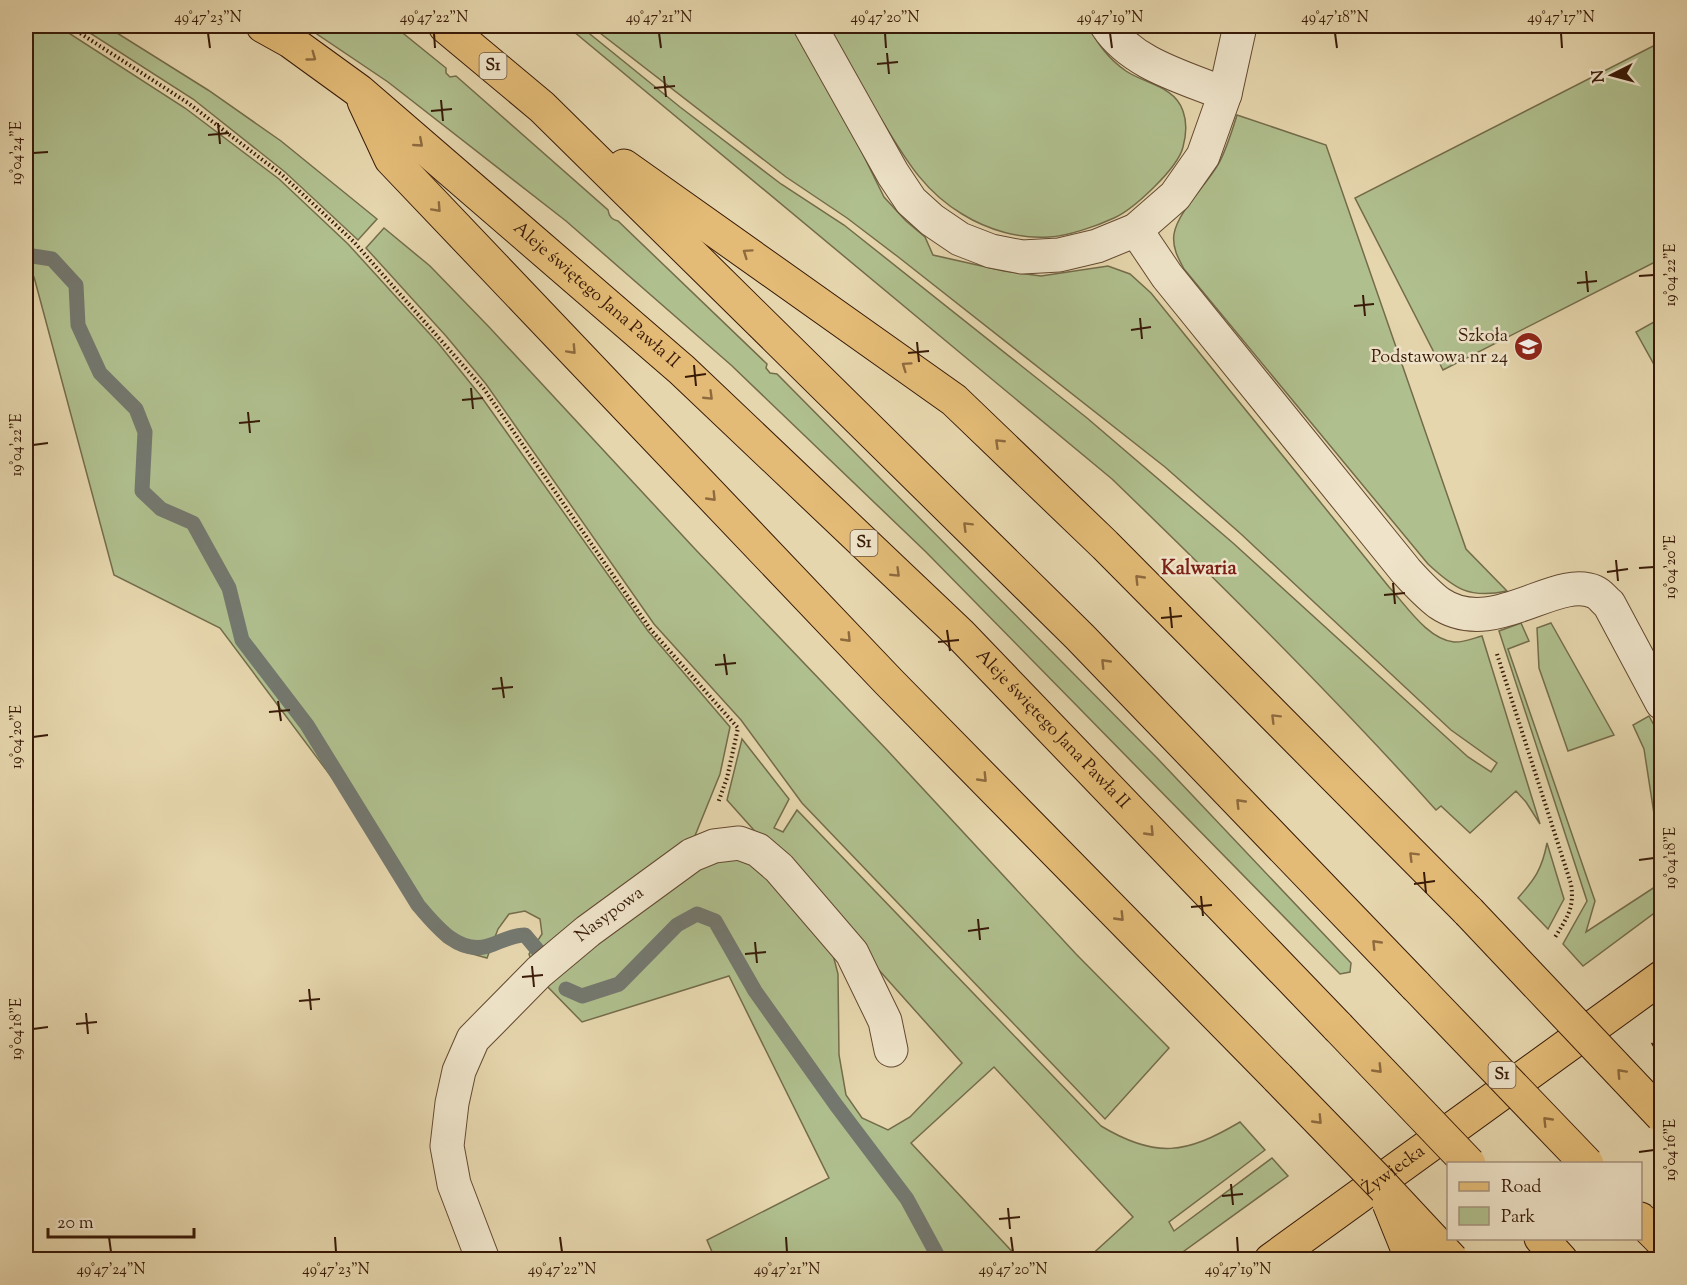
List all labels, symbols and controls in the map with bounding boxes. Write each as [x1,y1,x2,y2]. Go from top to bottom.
text: 49°47'23"N [174,8,242,29]
text: 49°47'22"N [400,8,468,29]
text: 49°47'21"N [626,8,692,29]
text: 49°47'20"N [850,8,920,29]
text: 49°47'19"N [1077,8,1143,29]
text: 49°47'18"N [1301,8,1369,29]
text: 49°47'17"N [1527,8,1595,29]
north arrow [1582,45,1642,105]
one-way arrow [305,50,316,61]
road number: S1 [480,53,506,79]
text: N [1587,69,1612,84]
text: 19°04'24"E [7,121,28,185]
one-way arrow [412,136,423,147]
one-way arrow [430,201,441,212]
street label: Aleje świętego Jana Pawła II [507,216,685,375]
text: 19°04'22"E [1661,243,1682,307]
one-way arrow [743,249,754,260]
place label: Szkoła Podstawowa nr 24 [1371,324,1508,371]
school or university icon: Szkoła Podstawowa nr 24 [1513,331,1545,363]
one-way arrow [564,342,575,353]
one-way arrow [902,362,913,373]
one-way arrow [701,388,712,399]
text: 19°04'22"E [7,413,28,477]
one-way arrow [995,439,1006,450]
one-way arrow [705,491,716,501]
one-way arrow [963,522,974,533]
road number: S1 [850,530,878,556]
text: 19°04'20"E [1661,535,1682,599]
district label: Kalwaria [1161,555,1237,584]
one-way arrow [888,566,899,577]
one-way arrow [1135,576,1146,587]
one-way arrow [840,631,851,641]
street label: Aleje świętego Jana Pawła II [969,644,1135,815]
one-way arrow [1101,659,1112,670]
text: 19°04'20"E [7,705,28,769]
one-way arrow [1272,715,1283,726]
one-way arrow [976,770,987,781]
one-way arrow [1237,800,1248,811]
one-way arrow [1143,825,1154,835]
text: 19°04'18"E [1661,827,1682,889]
one-way arrow [1410,853,1421,864]
street label: Nasypowa [570,881,650,949]
one-way arrow [1112,909,1123,920]
one-way arrow [1372,940,1383,951]
text: 19°04'18"E [7,998,28,1060]
one-way arrow [1371,1061,1382,1072]
road number: S1 [1488,1062,1516,1088]
one-way arrow [1618,1069,1629,1080]
one-way arrow [1311,1112,1322,1123]
one-way arrow [1543,1118,1554,1129]
text: 19°04'16"E [1661,1119,1682,1181]
street label: Żywiecka [1357,1139,1431,1202]
legend [1447,1162,1642,1240]
text: Road [1501,1175,1541,1201]
scale bar [48,1201,194,1239]
text: Park [1501,1205,1536,1231]
text: 20 m [57,1211,94,1237]
text: 49°47'24"N [76,1260,146,1281]
text: 49°47'23"N [302,1260,370,1281]
text: 49°47'22"N [528,1260,596,1281]
text: 49°47'21"N [754,1260,820,1281]
text: 49°47'20"N [978,1260,1048,1281]
text: 49°47'19"N [1205,1260,1271,1281]

